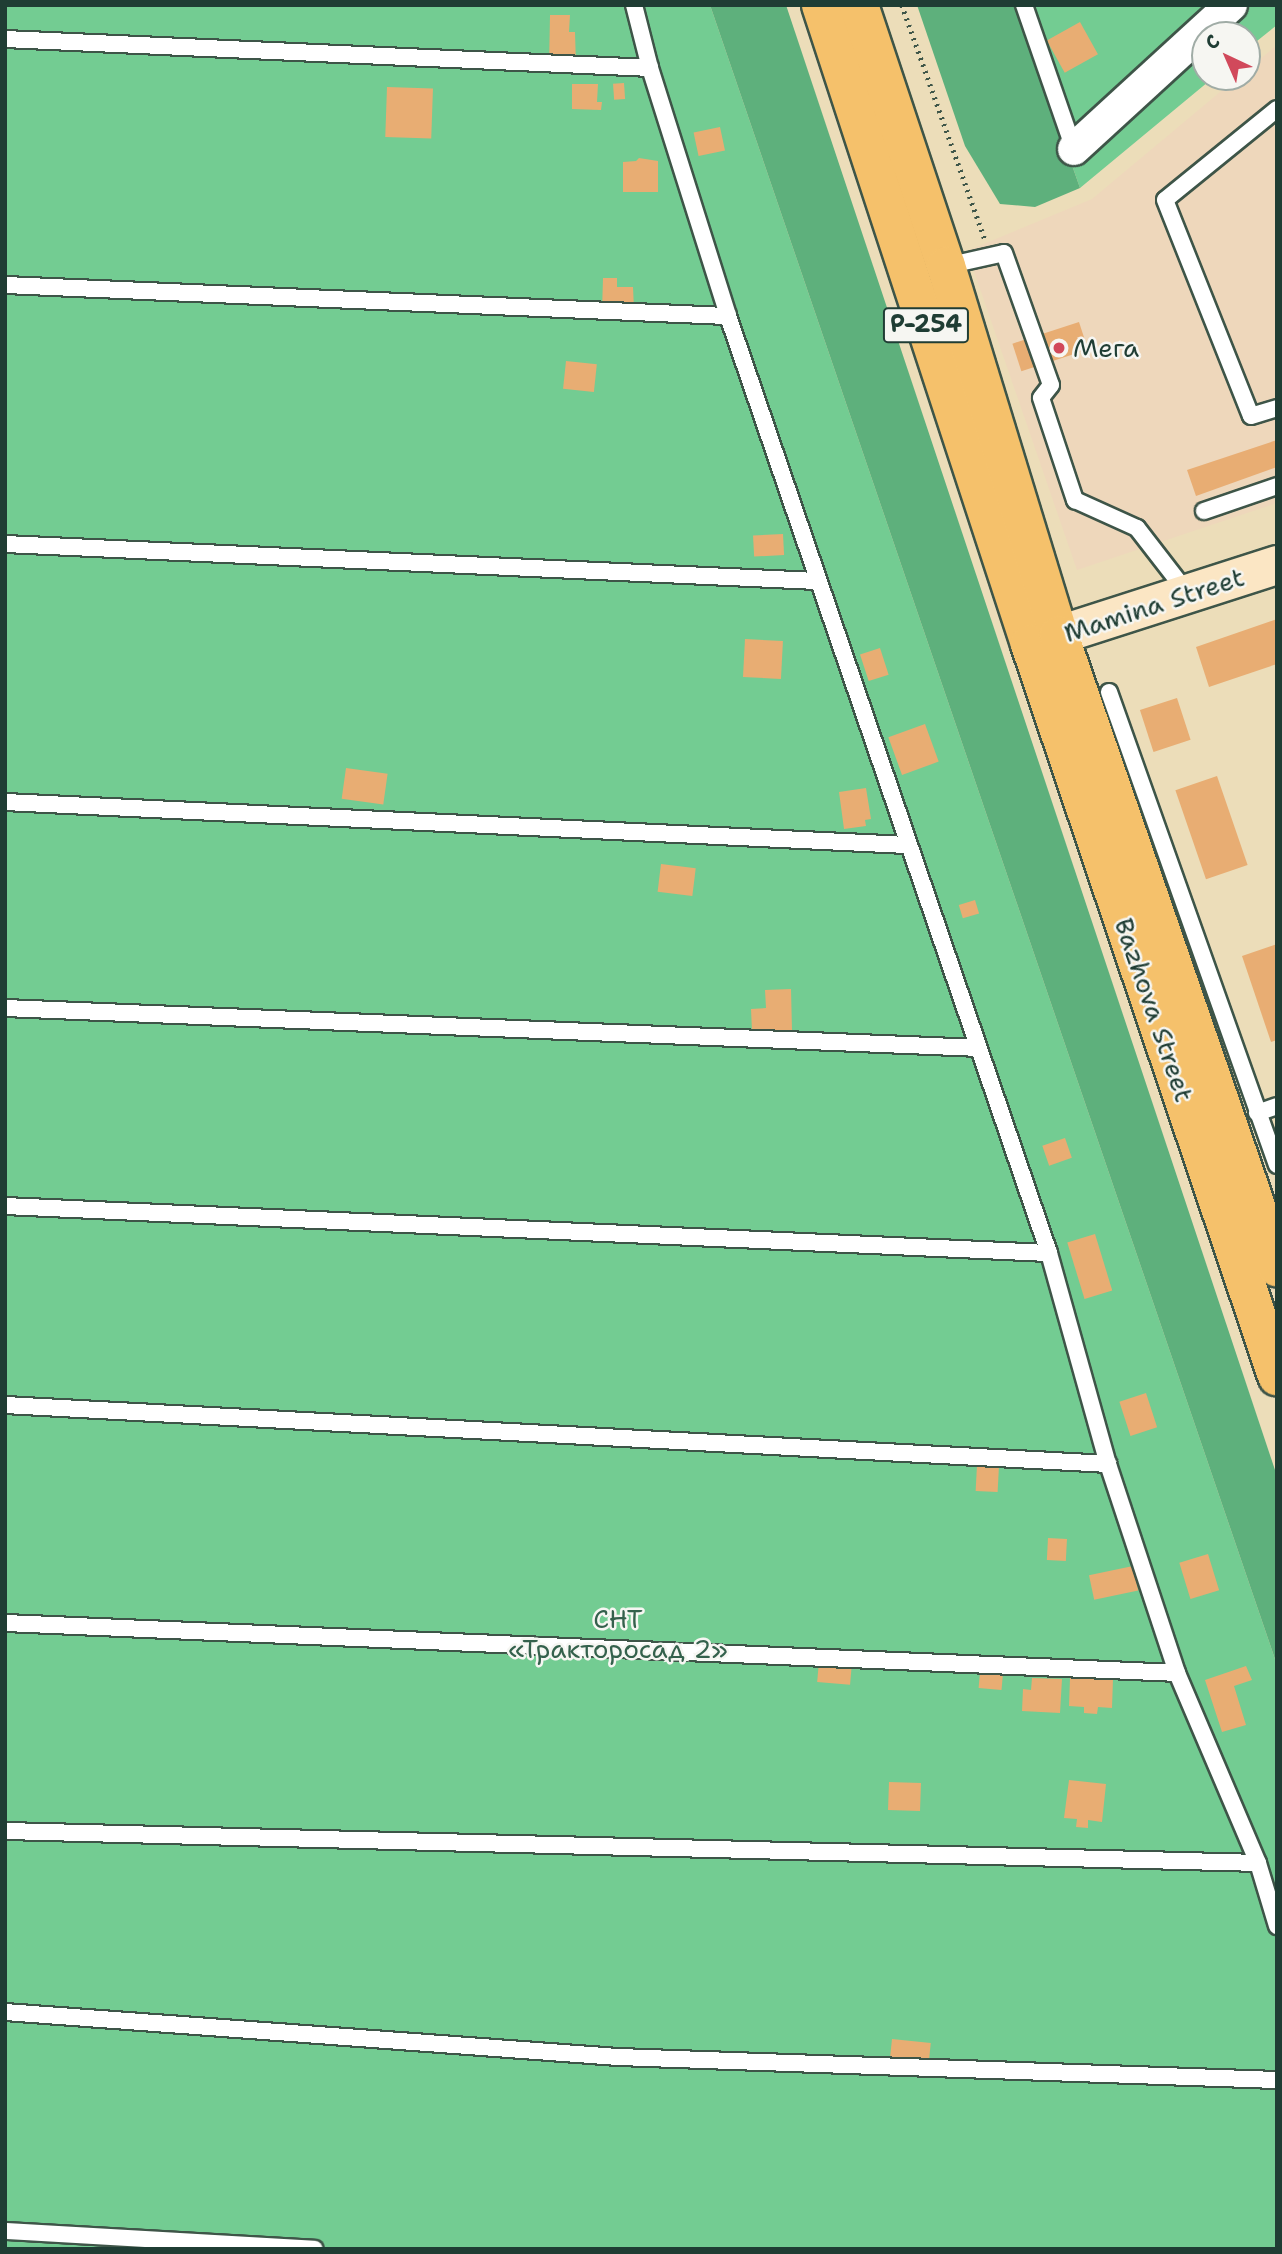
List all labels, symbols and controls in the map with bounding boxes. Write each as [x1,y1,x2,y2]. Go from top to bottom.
north arrow [1191,21,1261,91]
text: С [1200,29,1225,55]
road number: Р-254 [882,304,970,346]
place label: Мега [1073,332,1139,364]
marker: Мега [1051,340,1067,356]
street label: Mamina Street [1060,561,1248,649]
street label: Bazhova Street [1108,914,1200,1106]
park label: СНТ «Тракторосад 2» [508,1603,728,1664]

